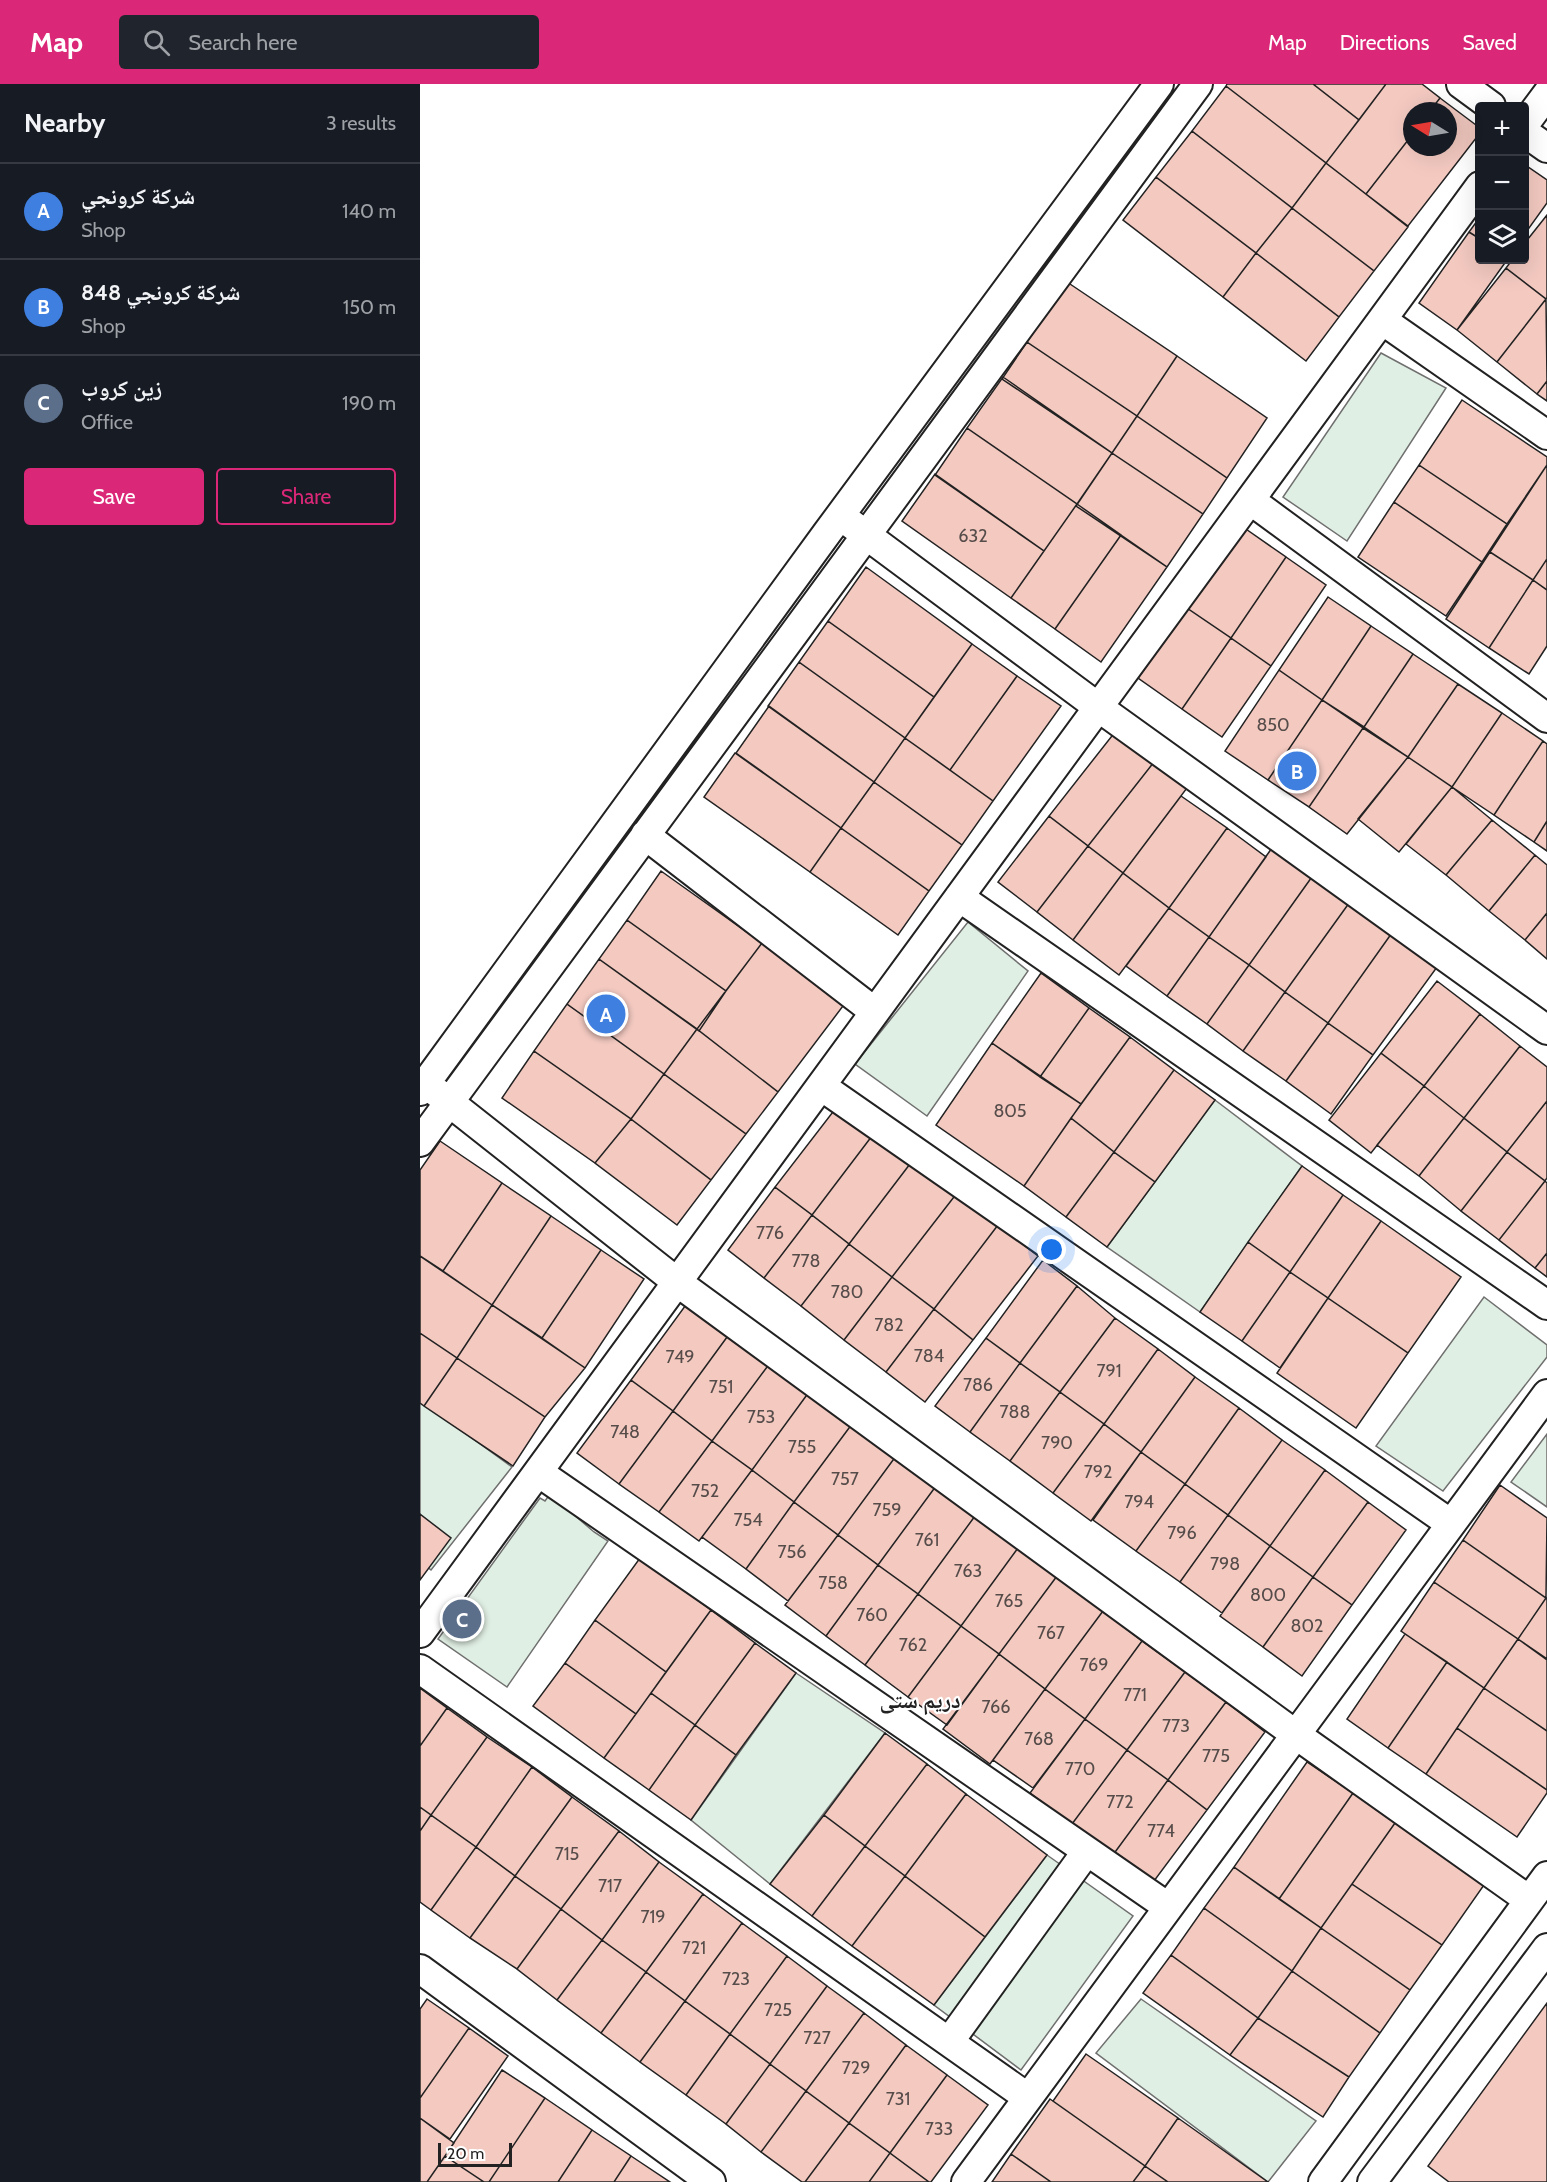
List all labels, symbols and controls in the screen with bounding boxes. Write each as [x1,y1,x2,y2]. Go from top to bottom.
search box [119,15,539,69]
text: Map [30,25,83,59]
icon: search [140,26,173,59]
text: Search here [188,29,297,56]
text: Map [1268,30,1307,55]
text: Directions [1340,30,1429,55]
text: Saved [1462,30,1517,55]
north arrow [1403,102,1457,156]
map controls [1475,102,1529,264]
button: + [1475,102,1529,156]
text: Nearby [24,107,105,139]
text: 3 results [326,111,396,135]
button: − [1475,156,1529,210]
text: شركة كرونجي [81,183,195,210]
text: A [37,199,50,223]
text: 140 m [342,199,396,223]
button: layers [1475,210,1529,264]
text: Shop [81,218,126,242]
text: شركة كرونجي 848 [81,279,240,306]
text: B [37,295,50,319]
text: 150 m [343,295,396,319]
text: Shop [81,314,126,338]
text: زين كروب [81,375,162,402]
text: C [37,391,50,415]
text: 190 m [342,391,396,415]
text: Office [81,410,133,434]
button: Save [24,468,204,525]
button: Share [216,468,396,525]
house number: 632 [958,525,988,547]
house number: 850 [1256,714,1290,736]
pin: B [1278,748,1316,794]
pin: A [586,992,626,1036]
house number: 805 [993,1100,1027,1122]
house number: 776 [756,1222,784,1244]
your location [1037,1235,1066,1264]
house number: 778 [791,1250,821,1272]
house number: 780 [831,1281,863,1303]
house number: 782 [874,1314,904,1336]
house number: 784 [914,1345,944,1367]
house number: 749 [665,1346,695,1368]
house number: 791 [1096,1360,1122,1382]
house number: 786 [963,1374,993,1396]
house number: 751 [709,1376,733,1398]
house number: 788 [1000,1401,1030,1423]
house number: 753 [747,1406,775,1428]
house number: 748 [610,1421,640,1443]
house number: 790 [1041,1432,1073,1454]
house number: 755 [788,1436,816,1458]
house number: 792 [1084,1461,1112,1483]
house number: 757 [831,1468,859,1490]
house number: 752 [691,1480,719,1502]
house number: 794 [1124,1491,1154,1513]
house number: 759 [872,1499,902,1521]
house number: 754 [733,1509,763,1531]
house number: 796 [1167,1522,1197,1544]
house number: 761 [915,1529,939,1551]
house number: 756 [777,1541,807,1563]
house number: 798 [1210,1553,1240,1575]
house number: 763 [954,1560,982,1582]
house number: 758 [818,1572,848,1594]
house number: 800 [1250,1584,1286,1606]
house number: 765 [995,1590,1023,1612]
pin: C [442,1596,482,1642]
house number: 760 [856,1604,888,1626]
house number: 802 [1291,1615,1323,1637]
house number: 767 [1037,1622,1065,1644]
house number: 762 [899,1634,927,1656]
house number: 769 [1079,1654,1109,1676]
house number: 771 [1123,1684,1147,1706]
district label: دریم ستی [879,1687,961,1715]
house number: 766 [981,1696,1011,1718]
house number: 773 [1162,1715,1190,1737]
house number: 768 [1024,1728,1054,1750]
house number: 775 [1202,1745,1230,1767]
house number: 770 [1065,1758,1095,1780]
house number: 772 [1106,1791,1134,1813]
house number: 774 [1147,1820,1175,1842]
house number: 715 [555,1843,579,1865]
house number: 717 [598,1875,622,1897]
house number: 719 [640,1906,666,1928]
house number: 721 [682,1937,706,1959]
house number: 723 [722,1968,750,1990]
house number: 725 [764,1999,792,2021]
house number: 727 [803,2027,831,2049]
house number: 729 [842,2057,870,2079]
house number: 731 [886,2088,910,2110]
house number: 733 [925,2118,953,2140]
scale bar [438,2140,512,2168]
text: 20 m [447,2144,484,2163]

